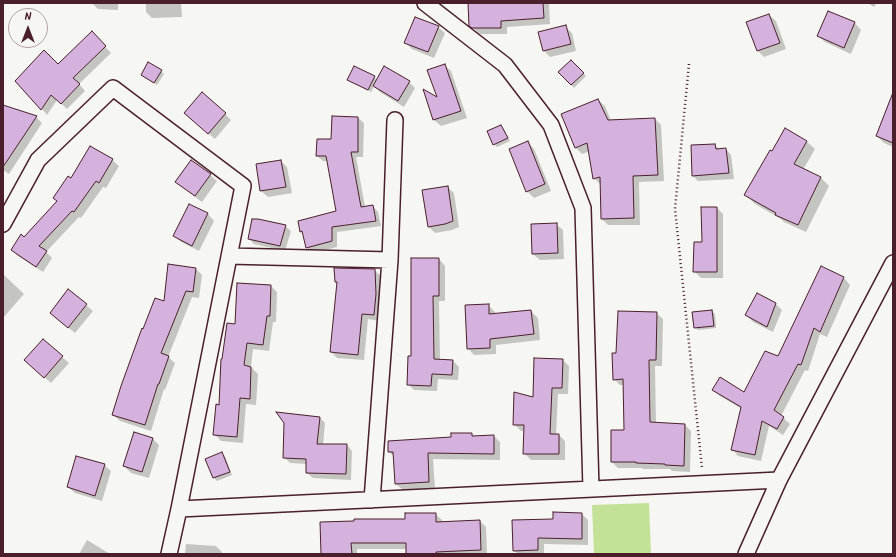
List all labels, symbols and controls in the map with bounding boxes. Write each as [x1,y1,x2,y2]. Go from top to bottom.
north arrow [8,8,48,48]
text: N [25,8,31,26]

